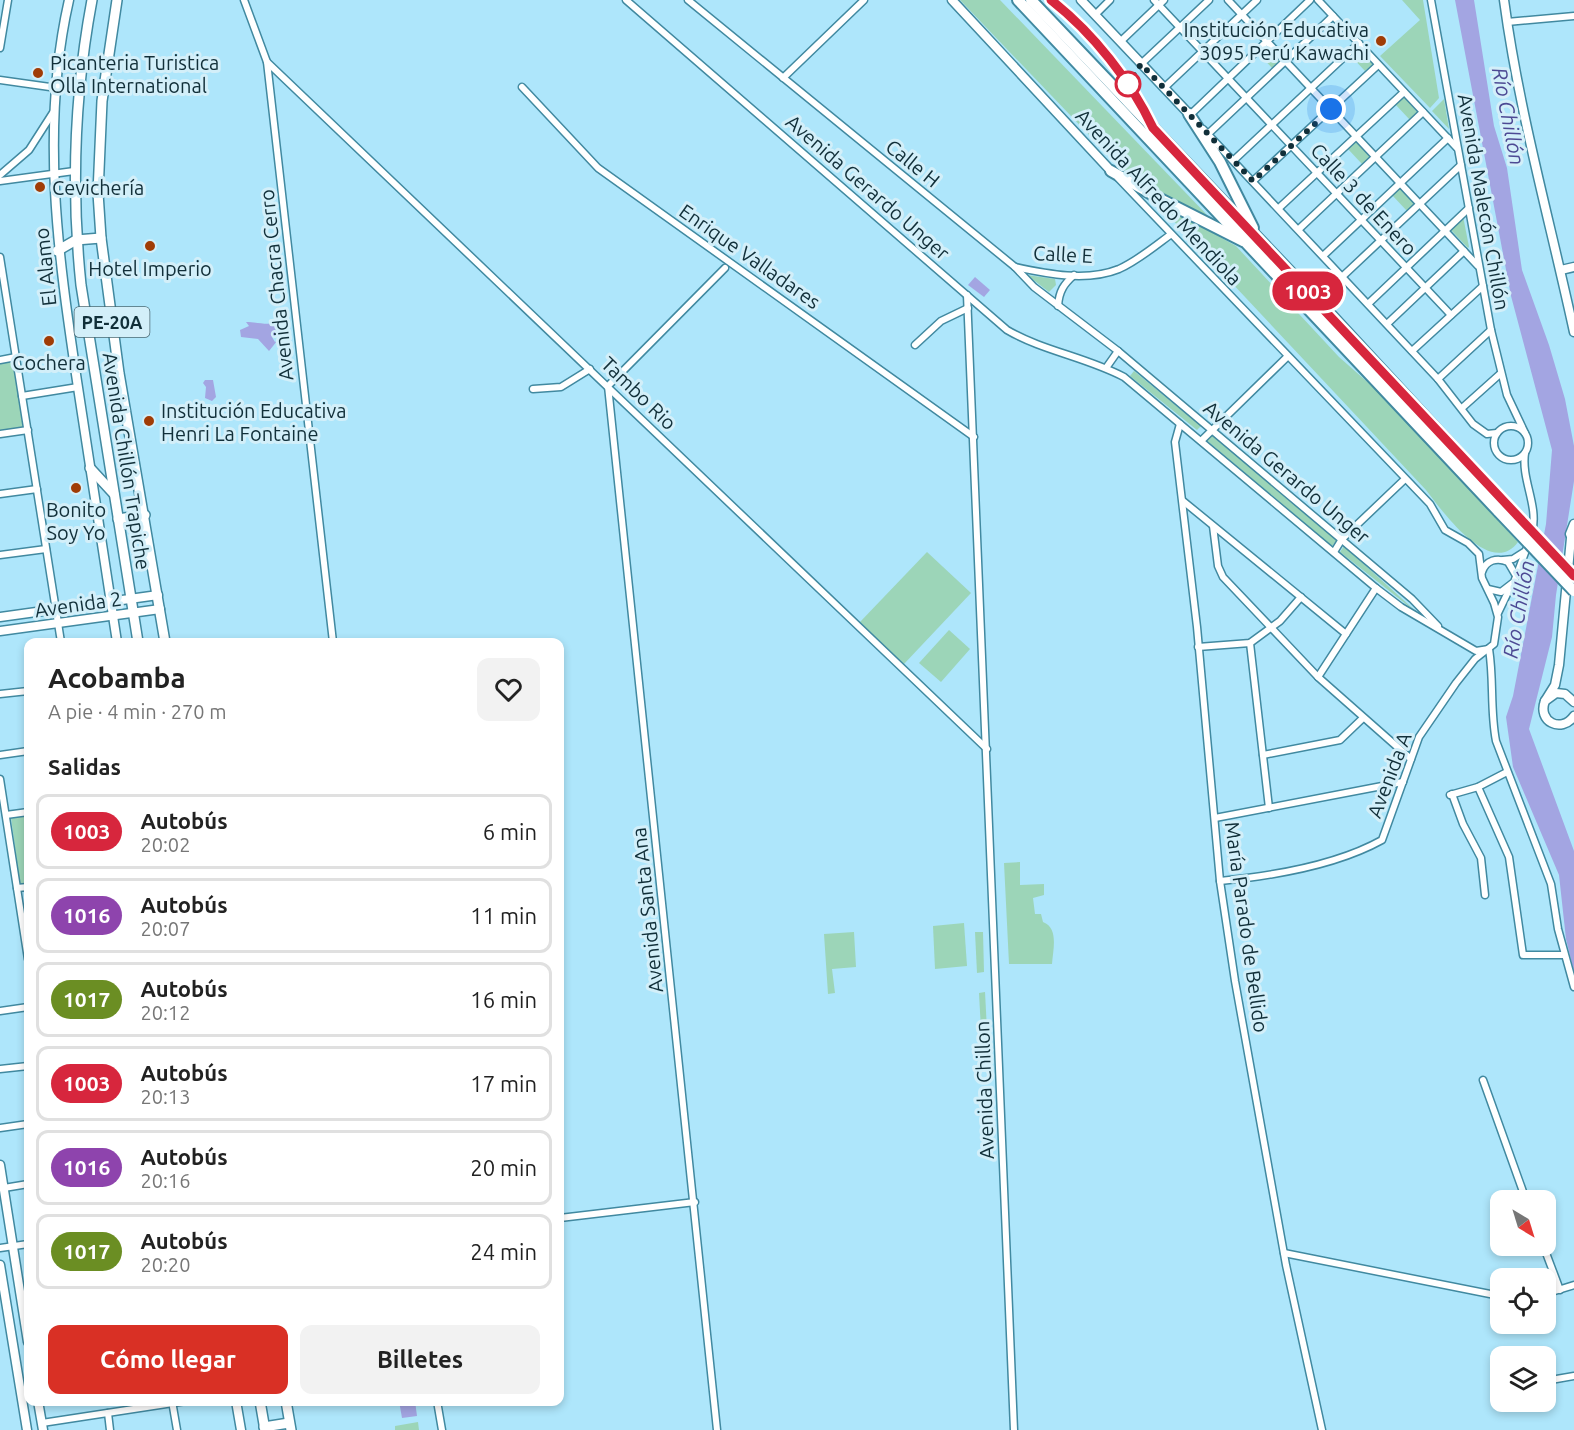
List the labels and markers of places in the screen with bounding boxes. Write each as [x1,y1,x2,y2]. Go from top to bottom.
place label: Institución Educativa 3095 Perú Kawachi [1184,18,1369,64]
marker: Institución Educativa 3095 Perú Kawachi [1374,34,1388,48]
place label: Picanteria Turistica Olla International [50,51,219,97]
marker: Picanteria Turistica Olla International [31,66,45,80]
unlabelled marker [1115,71,1141,97]
place label: Cevichería [52,176,144,199]
marker: Cevichería [33,180,47,194]
marker: Hotel Imperio [143,239,157,253]
place label: Hotel Imperio [88,257,212,280]
marker: Cochera [42,334,56,348]
place label: Cochera [12,351,86,374]
place label: Institución Educativa Henri La Fontaine [161,399,346,445]
marker: Institución Educativa Henri La Fontaine [142,414,156,428]
marker: Bonito Soy Yo [69,481,83,495]
place label: Bonito Soy Yo [46,498,106,544]

